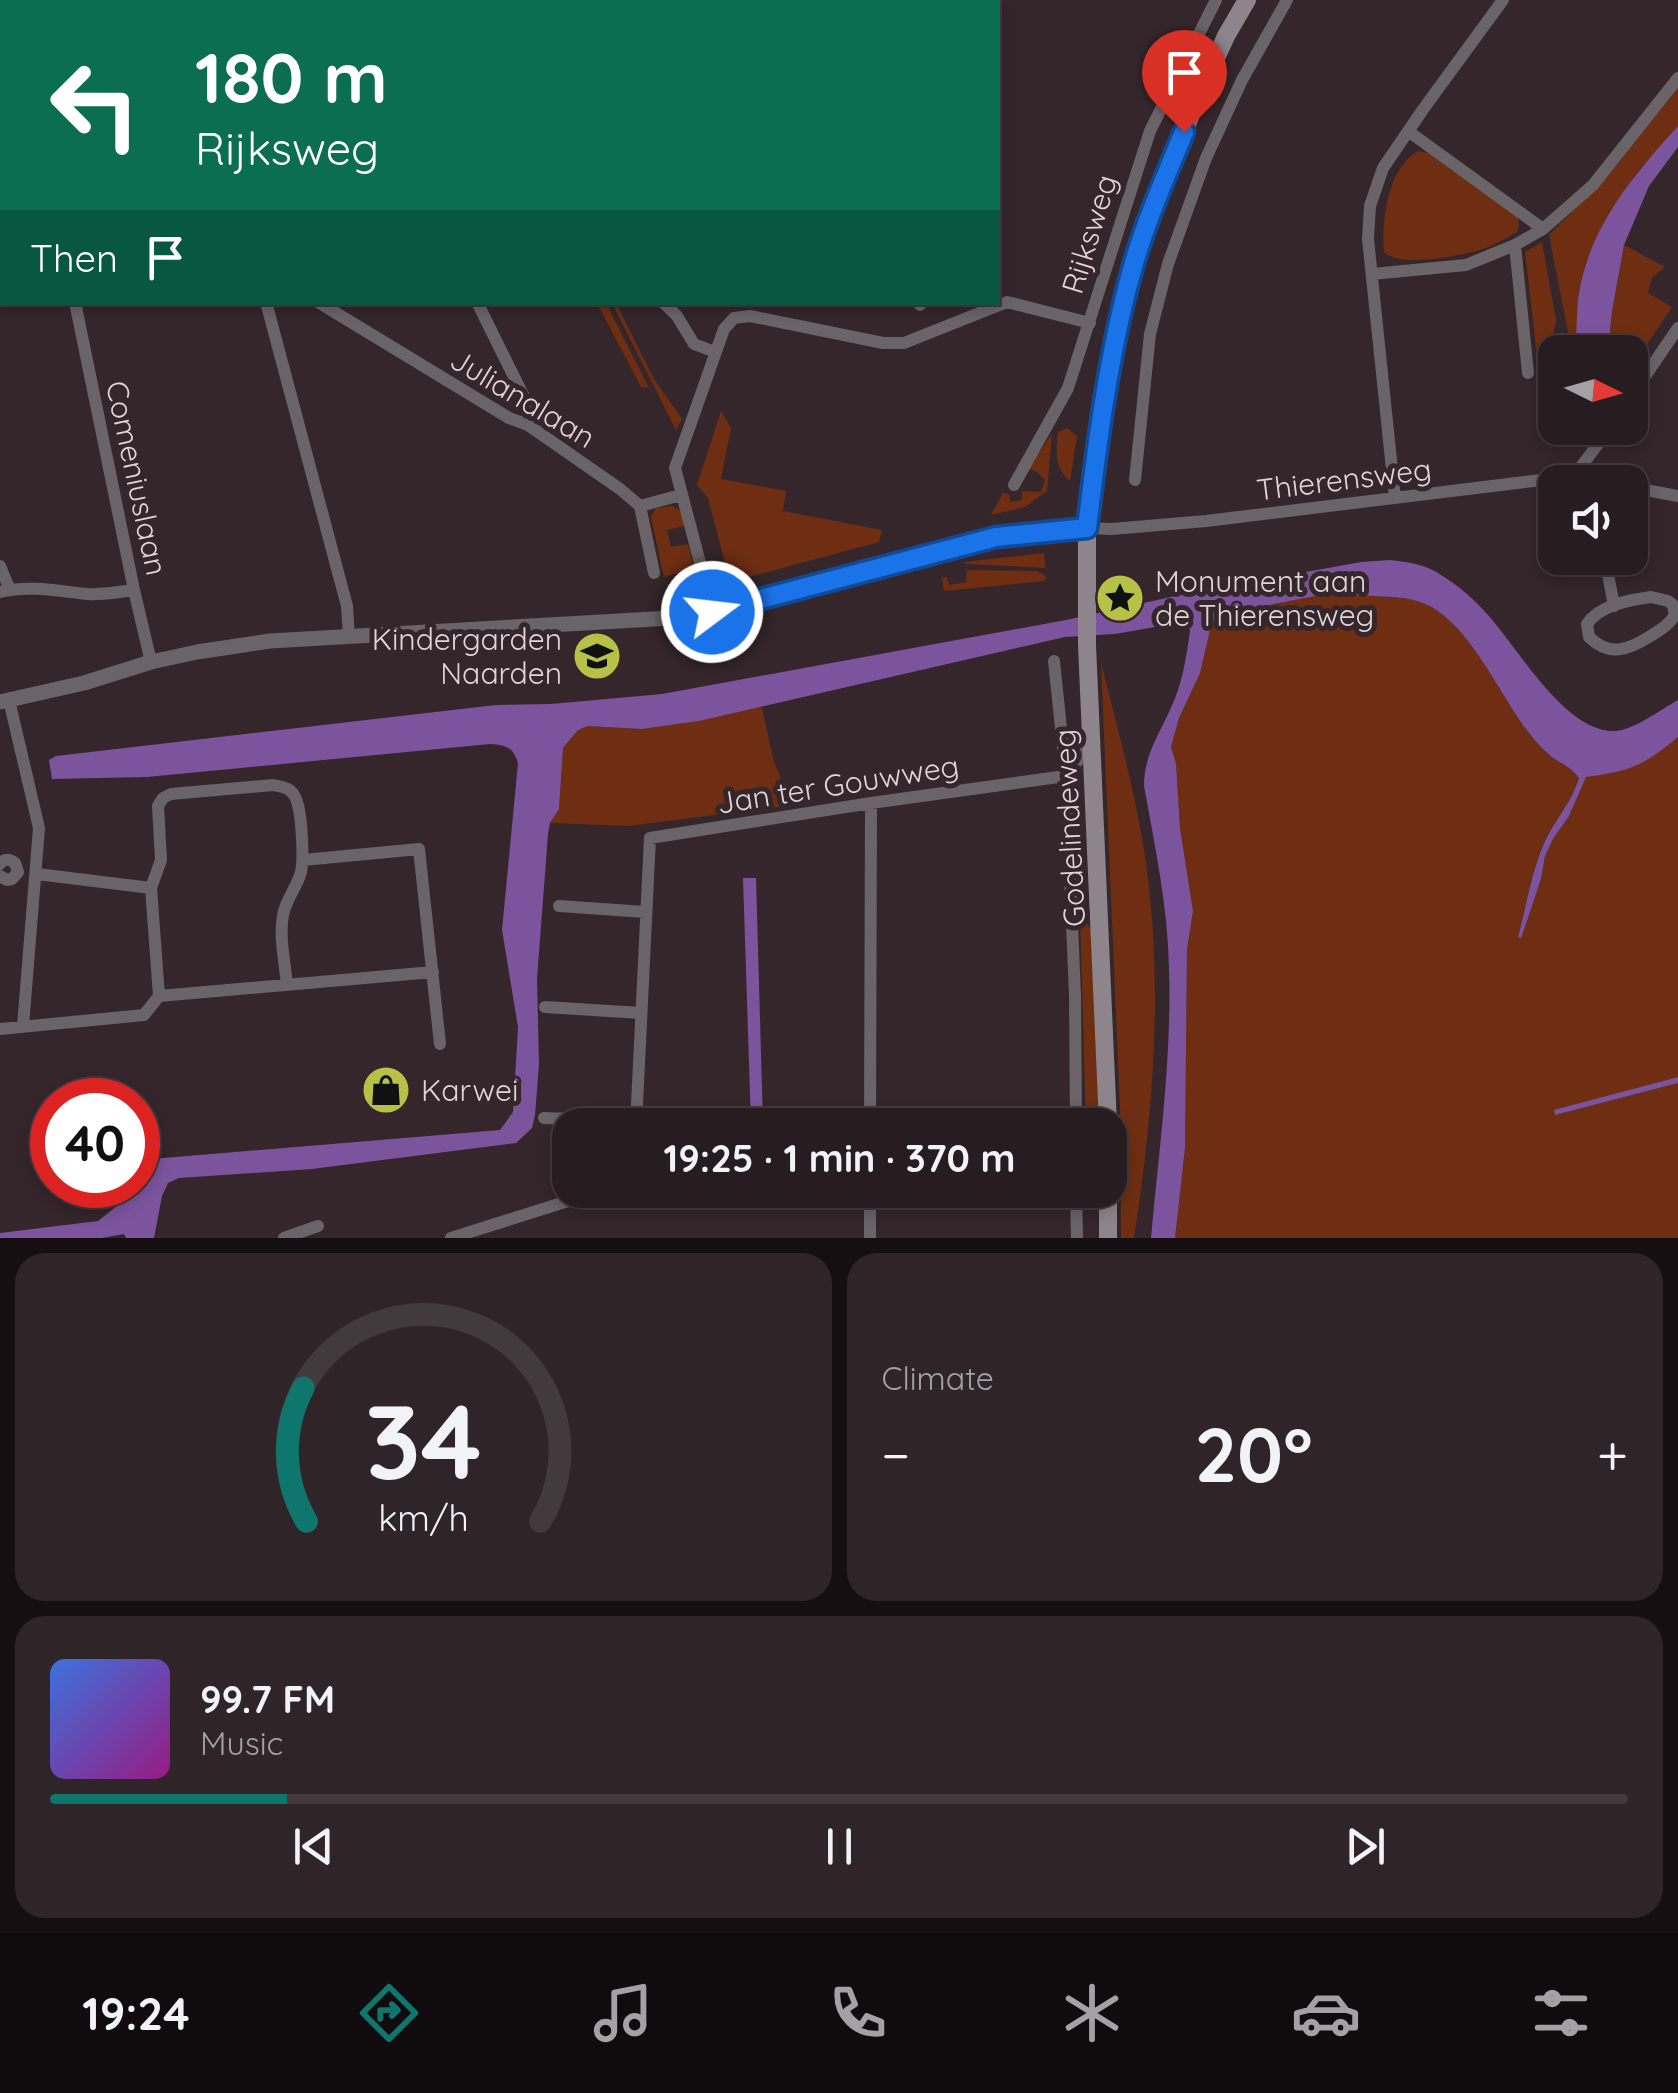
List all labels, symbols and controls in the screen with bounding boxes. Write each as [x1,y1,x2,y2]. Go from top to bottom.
pin [1142,30,1227,133]
text: 180 m [195,33,388,121]
icon: left [30,40,160,170]
icon: arrive [1157,45,1212,100]
text: Rijksweg [195,120,379,176]
street label: Rijksweg [1053,170,1125,298]
icon: arrive [138,230,193,285]
text: Then [30,234,118,282]
north arrow [1538,335,1648,445]
map controls [1538,335,1648,575]
street label: Julianalaan [444,340,602,456]
street label: Comeniuslaan [98,377,176,579]
street label: Thierensweg [1254,449,1434,509]
button: sound [1538,465,1648,575]
position arrow [660,560,764,664]
place label: Monument aan de Thierensweg [1155,562,1374,634]
place icon: Monument aan de Thierensweg [1094,572,1146,624]
place label: Kindergarden Naarden [372,620,562,692]
school or university icon: Kindergarden Naarden [571,630,623,682]
street label: Godelindeweg [1045,728,1093,928]
street label: Jan ter Gouwweg [714,746,962,822]
shop icon: Karwei [360,1064,412,1116]
place label: Karwei [421,1071,518,1109]
speed limit sign: 40 [30,1078,160,1208]
text: 19:25 · 1 min · 370 m [663,1134,1016,1182]
text: Climate [882,1358,994,1398]
text: 34 [365,1375,482,1505]
text: 20° [1194,1407,1313,1501]
text: − [882,1420,910,1489]
text: + [1597,1420,1628,1489]
text: km/h [378,1495,469,1540]
text: 99.7 FM [200,1675,335,1723]
text: Music [200,1723,283,1763]
icon: previous [286,1819,341,1874]
icon: pause [812,1819,867,1874]
icon: next [1338,1819,1393,1874]
icon: directions [354,1978,424,2048]
icon: music [588,1978,658,2048]
icon: phone [823,1978,893,2048]
icon: climate [1057,1978,1127,2048]
icon: car [1291,1978,1361,2048]
icon: filters [1526,1978,1596,2048]
text: 19:24 [82,1985,190,2041]

